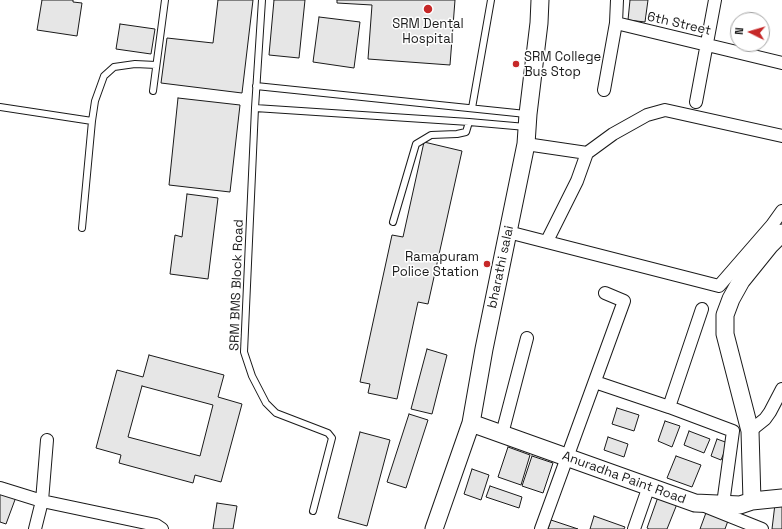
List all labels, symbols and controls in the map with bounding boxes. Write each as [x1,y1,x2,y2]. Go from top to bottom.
marker: SRM Dental Hospital [422,3,434,15]
street label: 6th Street [646,9,712,39]
north arrow [730,12,770,52]
place label: SRM Dental Hospital [392,16,464,47]
text: N [732,27,746,35]
place label: SRM College Bus Stop [524,49,601,80]
marker: SRM College Bus Stop [511,59,521,69]
street label: SRM BMS Block Road [227,219,247,351]
street label: bharathi salai [485,224,517,310]
place label: Ramapuram Police Station [392,249,479,280]
marker: Ramapuram Police Station [482,259,492,269]
street label: Anuradha Paint Road [560,448,688,508]

